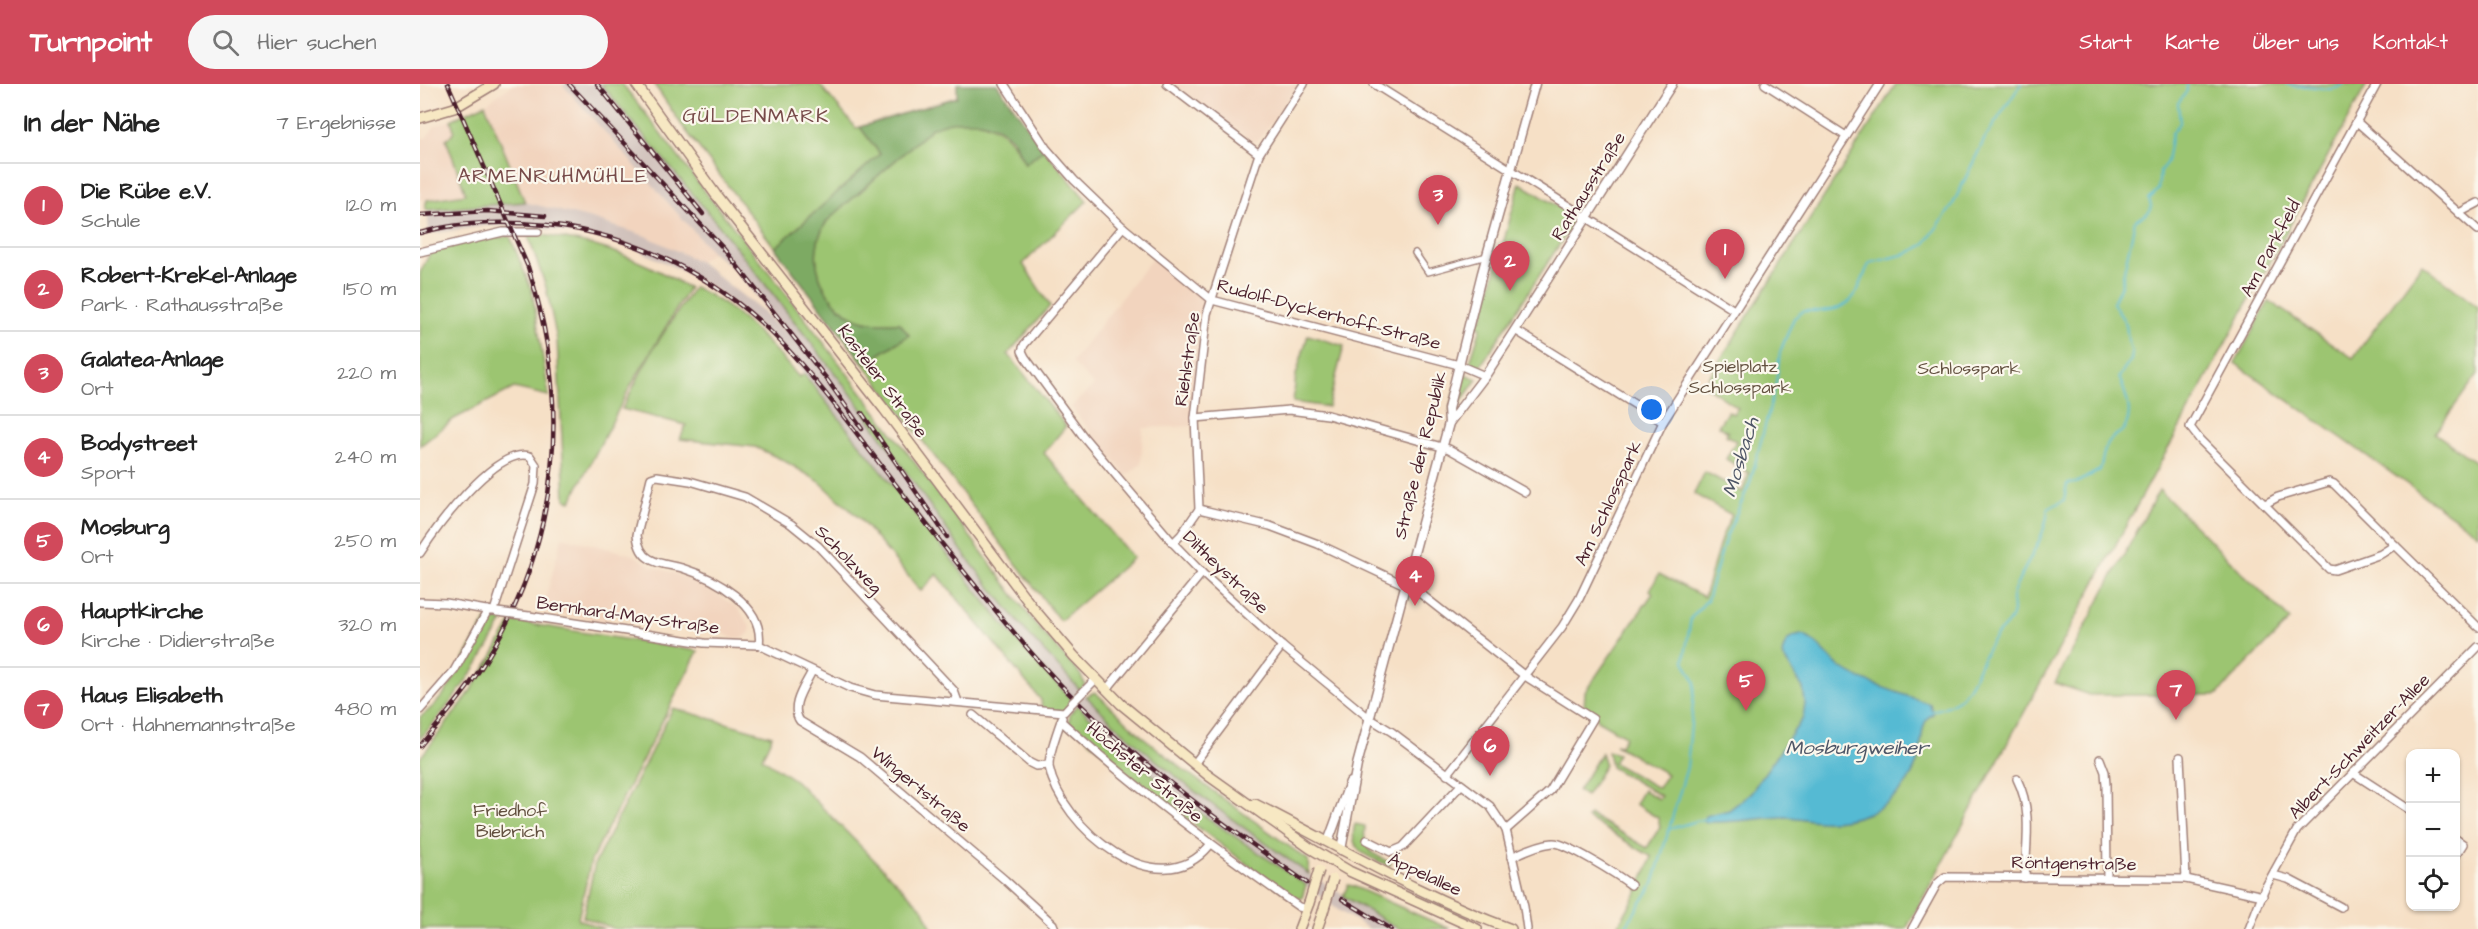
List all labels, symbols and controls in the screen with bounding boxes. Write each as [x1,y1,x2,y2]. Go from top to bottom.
search box [188,15,608,69]
text: Turnpoint [30,23,152,62]
icon: search [209,26,242,59]
text: Hier suchen [257,27,376,58]
text: Start [2079,28,2132,57]
text: Karte [2165,28,2220,57]
text: Über uns [2253,28,2339,57]
text: Kontakt [2372,28,2448,57]
district label: GÜLDENMARK [683,102,830,130]
text: In der Nähe [24,105,160,141]
text: 7 Ergebnisse [277,109,396,137]
street label: Rathausstraße [1545,127,1632,245]
district label: ARMENRUHMÜHLE [458,162,648,190]
text: Die Rübe e.V. [81,176,211,207]
pin: 3 [1418,176,1458,225]
text: 1 [42,191,45,219]
text: 120 m [346,191,396,219]
street label: Am Parkfeld [2234,195,2307,301]
text: Schule [81,207,141,235]
pin: 1 [1706,230,1744,279]
pin: 2 [1490,242,1530,291]
text: Robert-Krekel-Anlage [81,260,297,291]
street label: Rudolf-Dyckerhoff-Straße [1214,273,1444,357]
text: 2 [38,275,49,303]
text: 150 m [343,275,396,303]
text: Park · Rathausstraße [81,291,283,319]
street label: Riehlstraße [1169,310,1207,408]
street label: Kasteler Straße [832,319,934,443]
text: Galatea-Anlage [81,344,224,375]
park label: Spielplatz Schlosspark [1688,354,1792,400]
park label: Schlosspark [1917,356,2021,381]
text: 3 [38,359,49,387]
text: 220 m [337,359,396,387]
street label: Straße der Republik [1388,369,1453,542]
text: Ort [81,375,114,403]
your location [1637,395,1666,424]
water label: Mosbach [1716,413,1767,500]
text: Bodystreet [81,428,197,459]
street label: Am Schlosspark [1568,436,1648,570]
text: 4 [37,443,50,471]
text: 240 m [335,443,396,471]
text: Sport [81,459,135,487]
text: Mosburg [81,512,170,543]
street label: Scholzweg [809,519,888,600]
street label: Diltheystraße [1176,525,1274,621]
text: 5 [36,527,51,555]
text: 250 m [334,527,396,555]
text: Ort [81,543,114,571]
pin: 4 [1396,556,1434,606]
street label: Bernhard-May-Straße [535,590,721,642]
text: Hauptkirche [81,596,204,627]
text: 6 [37,611,50,639]
text: 320 m [338,611,396,639]
text: Kirche · Didierstraße [81,627,275,655]
pin: 5 [1726,662,1766,711]
street label: Albert-Schweitzer-Allee [2283,668,2436,825]
pin: 7 [2156,670,2196,720]
text: Haus Elisabeth [81,680,223,711]
text: 7 [37,695,50,723]
text: 480 m [333,695,396,723]
text: Ort · Hahnemannstraße [81,711,295,739]
street label: Höchster Straße [1081,716,1208,829]
pin: 6 [1470,726,1510,776]
water label: Mosburgweiher [1786,734,1930,763]
street label: Wingertstraße [865,740,976,839]
map controls [2406,749,2460,911]
button: + [2406,749,2460,803]
park label: Friedhof Biebrich [473,798,547,844]
button: − [2406,803,2460,857]
street label: Äppelallee [1384,847,1466,902]
street label: Röntgenstraße [2011,850,2137,878]
button: locate [2406,857,2460,911]

